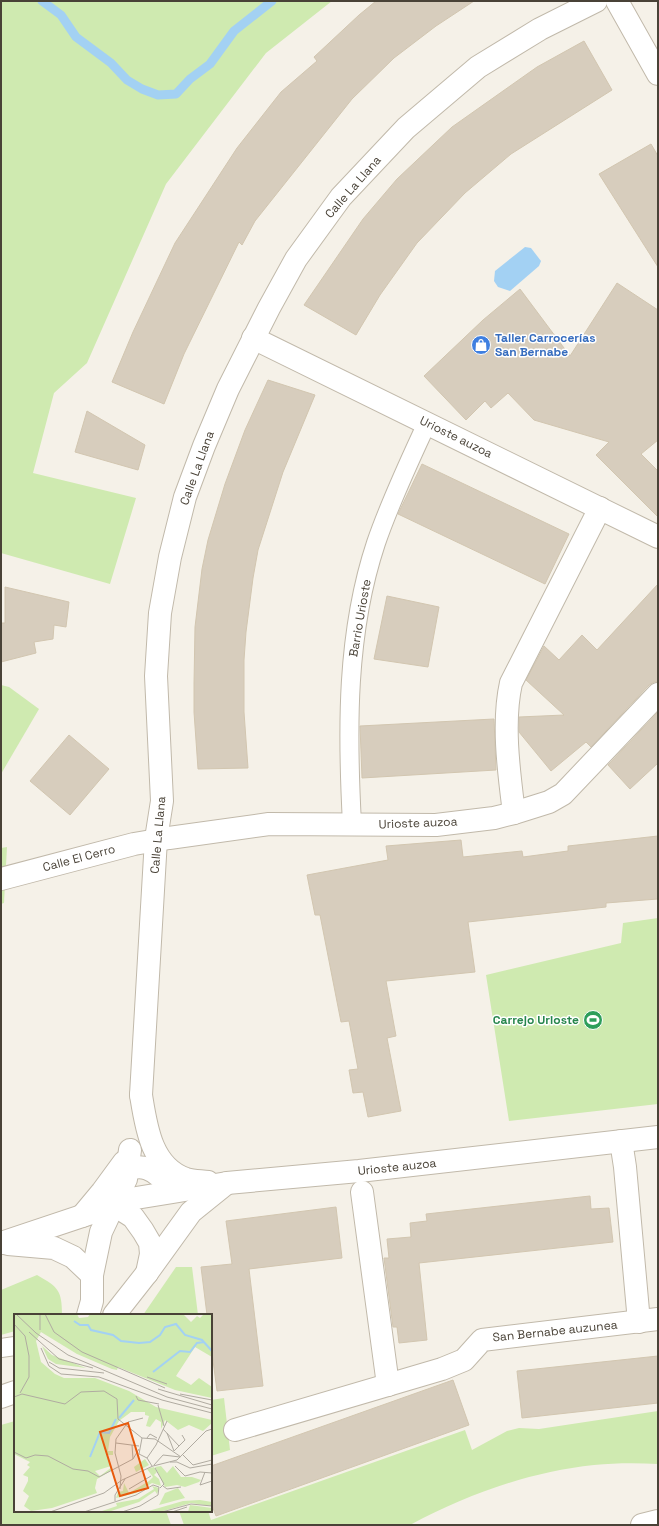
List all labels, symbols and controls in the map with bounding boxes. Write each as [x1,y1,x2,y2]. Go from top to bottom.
street label: Calle La Llana [321,152,385,222]
place label: Taller Carrocerías San Bernabe [495,330,595,360]
shop icon: Taller Carrocerías San Bernabe [470,334,492,356]
street label: Urioste auzoa [417,412,495,462]
street label: Calle La Llana [176,429,218,507]
street label: Barrio Urioste [345,578,375,658]
street label: Calle La Llana [147,795,169,874]
street label: Urioste auzoa [378,814,458,832]
street label: Calle El Cerro [41,841,117,875]
sports icon: Carrejo Urioste [582,1009,604,1031]
place label: Carrejo Urioste [493,1012,579,1028]
street label: Urioste auzoa [357,1155,437,1179]
inset map [14,1314,212,1512]
street label: San Bernabe auzunea [492,1316,618,1346]

